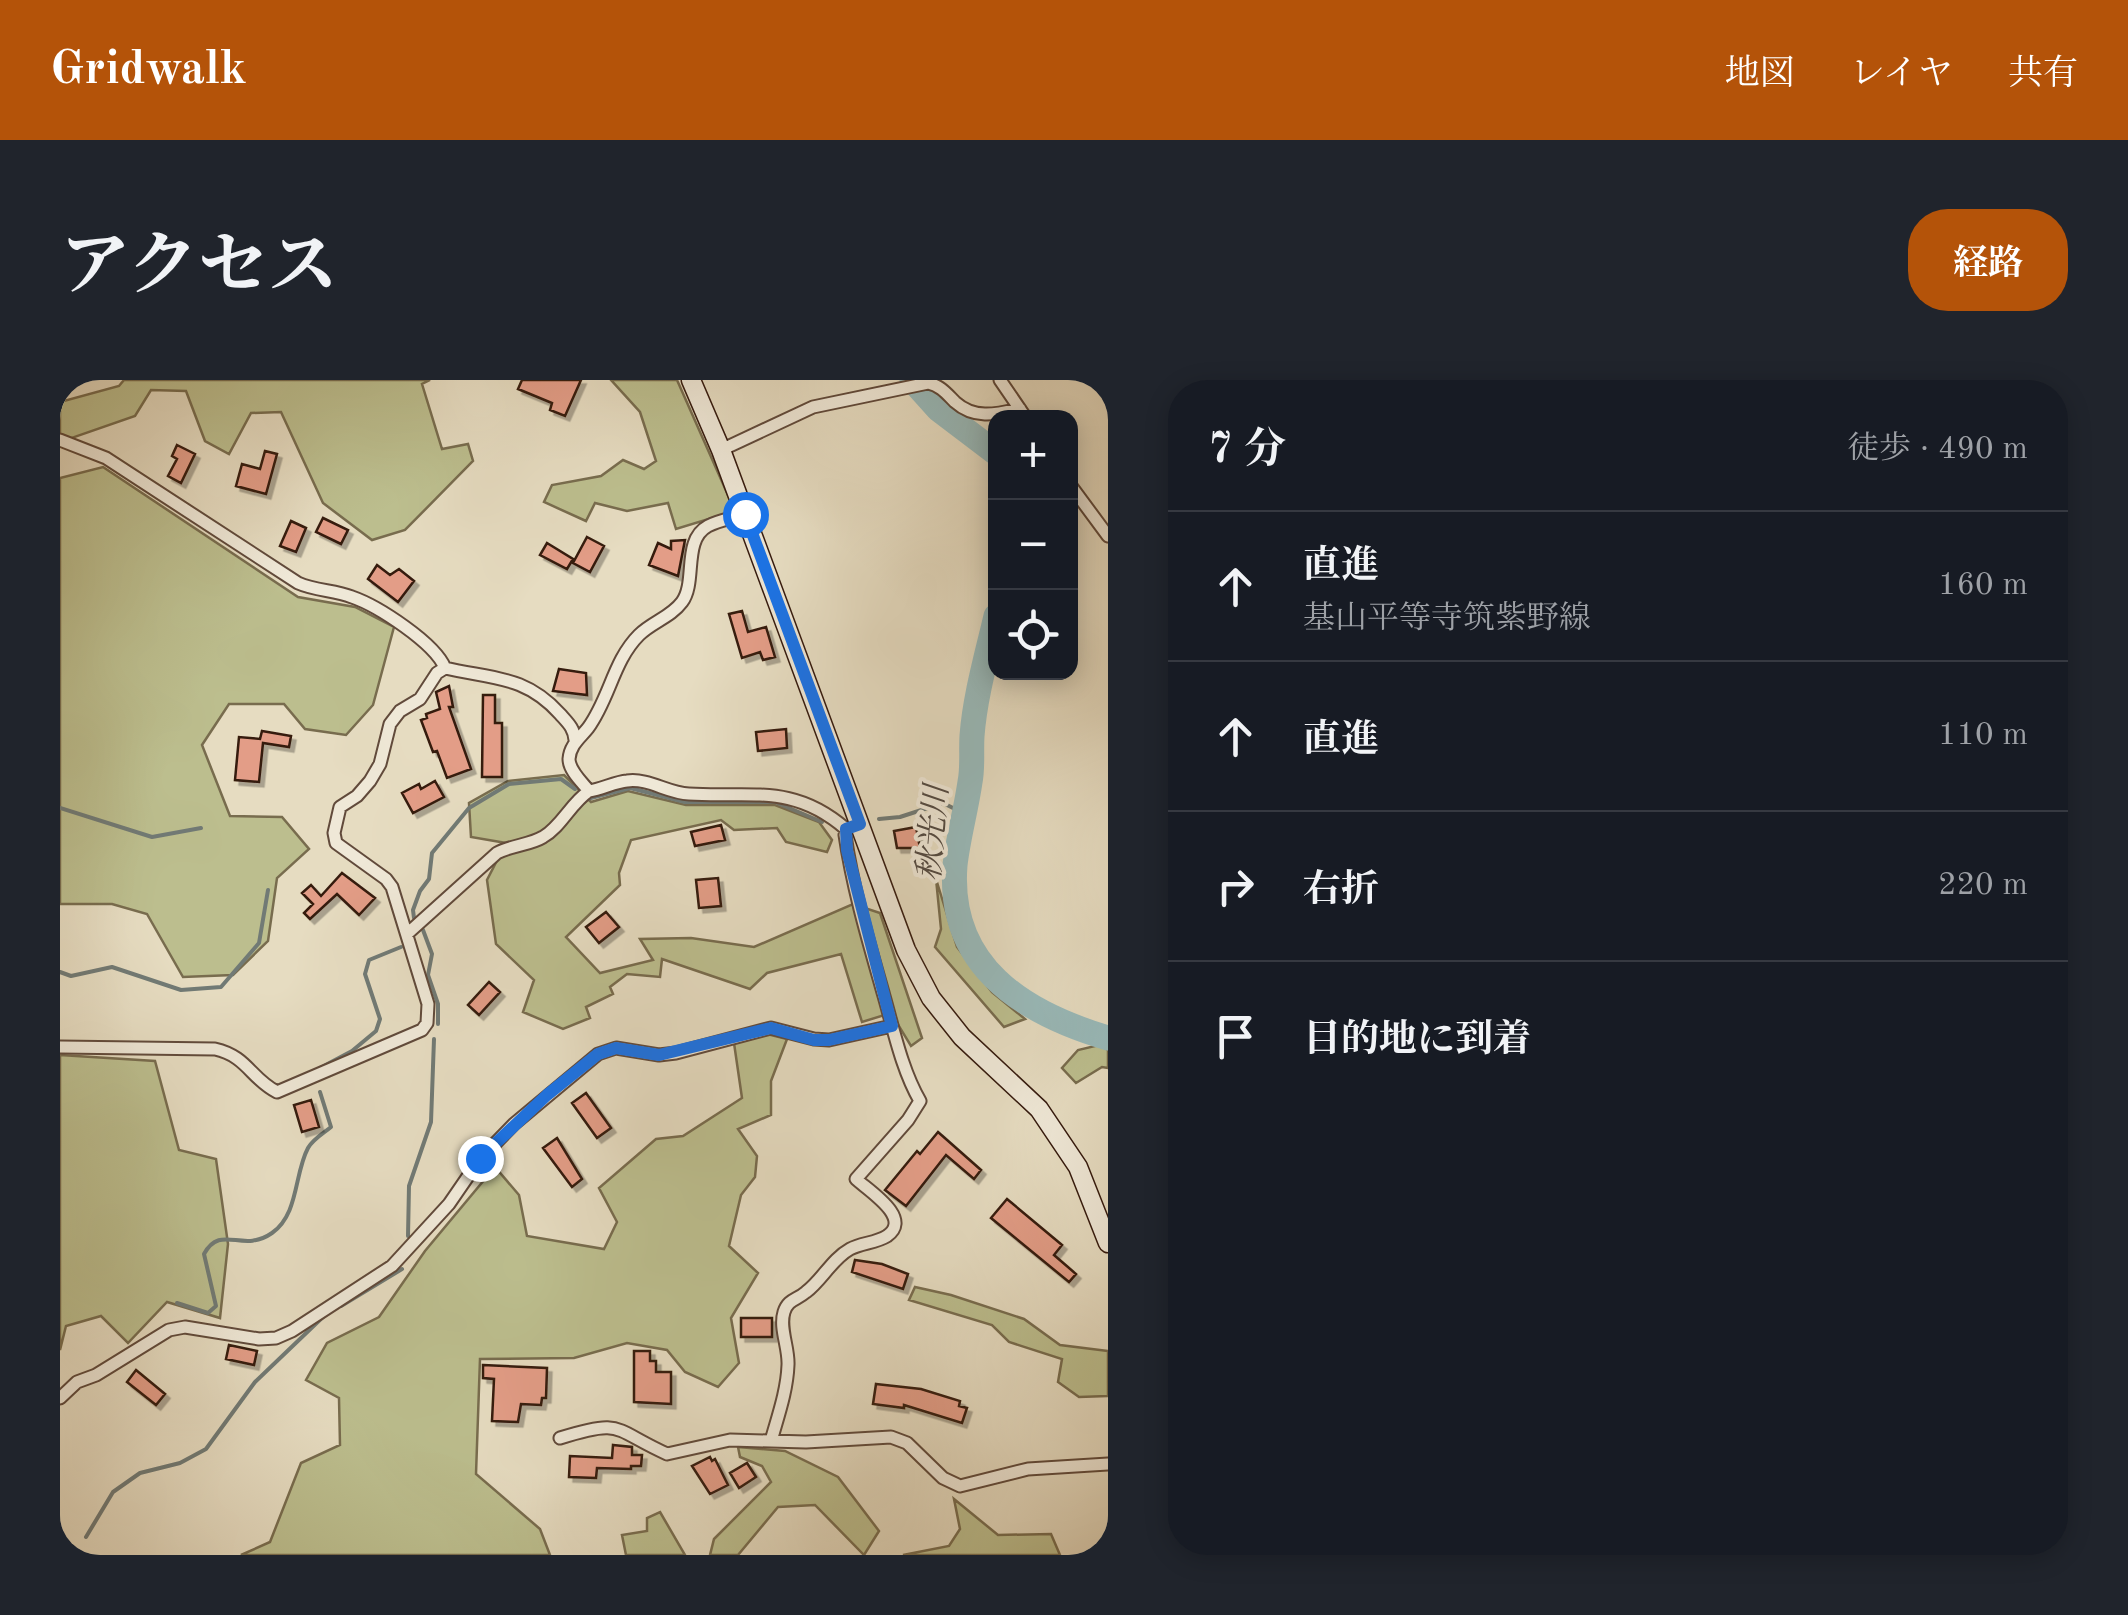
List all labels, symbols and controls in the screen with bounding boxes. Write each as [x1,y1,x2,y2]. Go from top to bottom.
text: Gridwalk [50,46,247,94]
text: 地図 [1725,57,1795,92]
text: レイヤ [1850,57,1953,92]
text: 共有 [2008,57,2078,92]
button: 経路 [1908,209,2068,311]
text: アクセス [60,235,338,305]
map controls [988,410,1078,680]
button: + [988,410,1078,500]
text: 7 分 [1208,430,1286,472]
text: 徒歩 · 490 m [1847,434,2028,466]
route start [723,492,769,538]
button: − [988,500,1078,590]
text: 直進 [1303,548,1379,586]
icon: ahead [1208,559,1263,614]
text: 160 m [1938,570,2028,602]
button: locate [988,590,1078,680]
text: 基山平等寺筑紫野線 [1303,604,1591,636]
icon: ahead [1208,709,1263,764]
text: 110 m [1938,720,2028,752]
text: 直進 [1303,722,1379,760]
water label: 秋光川 [912,781,955,882]
icon: right [1208,859,1263,914]
text: 220 m [1938,870,2028,902]
text: 右折 [1303,872,1379,910]
icon: arrive [1208,1009,1263,1064]
text: 目的地に到着 [1303,1022,1531,1060]
route end [458,1136,504,1182]

